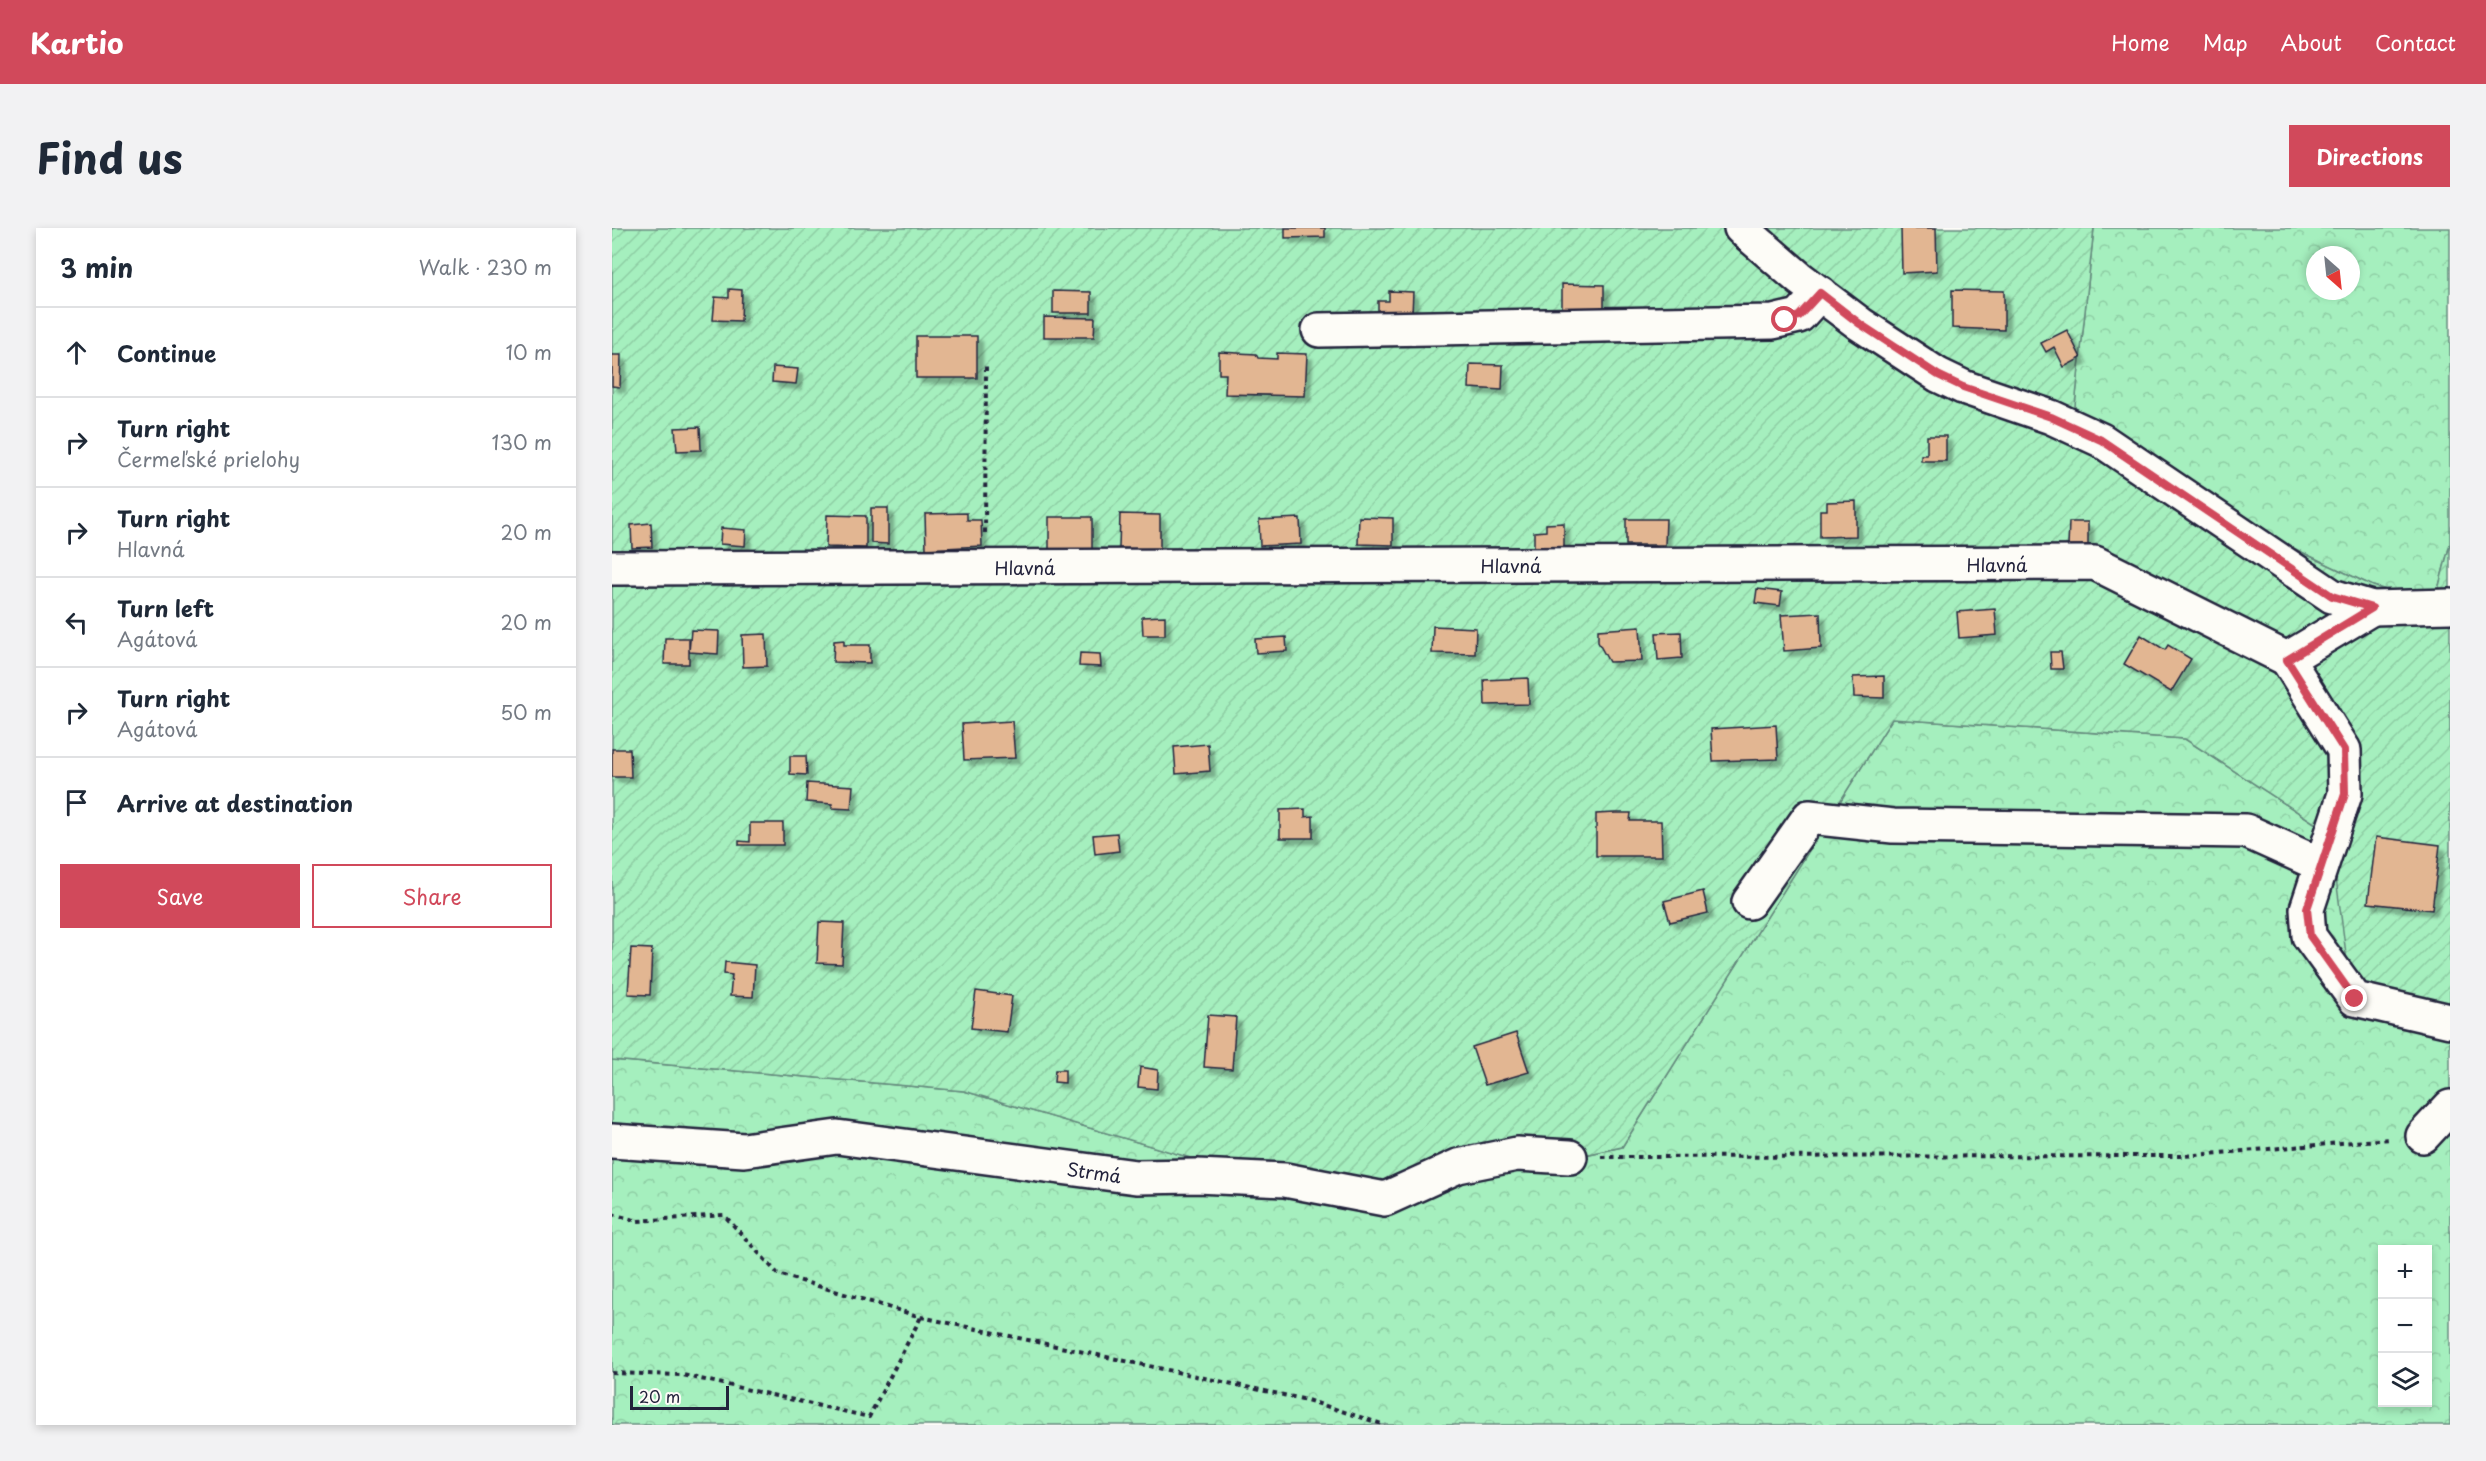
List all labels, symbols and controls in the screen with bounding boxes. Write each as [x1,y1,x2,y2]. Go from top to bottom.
text: Kartio [30,21,124,64]
text: Home [2111,26,2170,58]
text: Map [2203,26,2248,58]
text: About [2281,26,2342,58]
text: Contact [2375,26,2456,58]
text: Find us [36,125,183,188]
button: Directions [2289,125,2450,187]
north arrow [2306,246,2360,300]
text: 3 min [60,248,133,287]
text: Walk · 230 m [419,252,552,282]
route start [1771,306,1797,332]
icon: ahead [60,336,93,369]
text: Continue [117,336,216,369]
text: 10 m [505,337,552,367]
text: Turn right [117,411,230,444]
icon: right [60,426,93,459]
text: 130 m [492,427,552,457]
text: Čermeľské prielohy [117,444,300,474]
text: Turn right [117,501,230,534]
icon: right [60,516,93,549]
text: 20 m [500,517,552,547]
text: Hlavná [117,534,185,564]
street label: Hlavná [1967,551,2028,578]
street label: Hlavná [1481,552,1542,579]
street label: Hlavná [995,554,1056,581]
text: Turn left [117,591,214,624]
icon: left [60,606,93,639]
text: 20 m [500,607,552,637]
text: Agátová [117,624,197,654]
text: Turn right [117,681,230,714]
icon: right [60,696,93,729]
text: 50 m [500,697,552,727]
text: Agátová [117,714,197,744]
icon: arrive [60,786,93,819]
text: Arrive at destination [117,786,353,819]
button: Save [60,864,300,928]
button: Share [312,864,552,928]
route end [2341,985,2367,1011]
street label: Strmá [1065,1155,1124,1189]
map controls [2378,1245,2432,1407]
button: + [2378,1245,2432,1299]
button: − [2378,1299,2432,1353]
button: layers [2378,1353,2432,1407]
scale bar [630,1383,729,1410]
text: 20 m [639,1384,680,1408]

